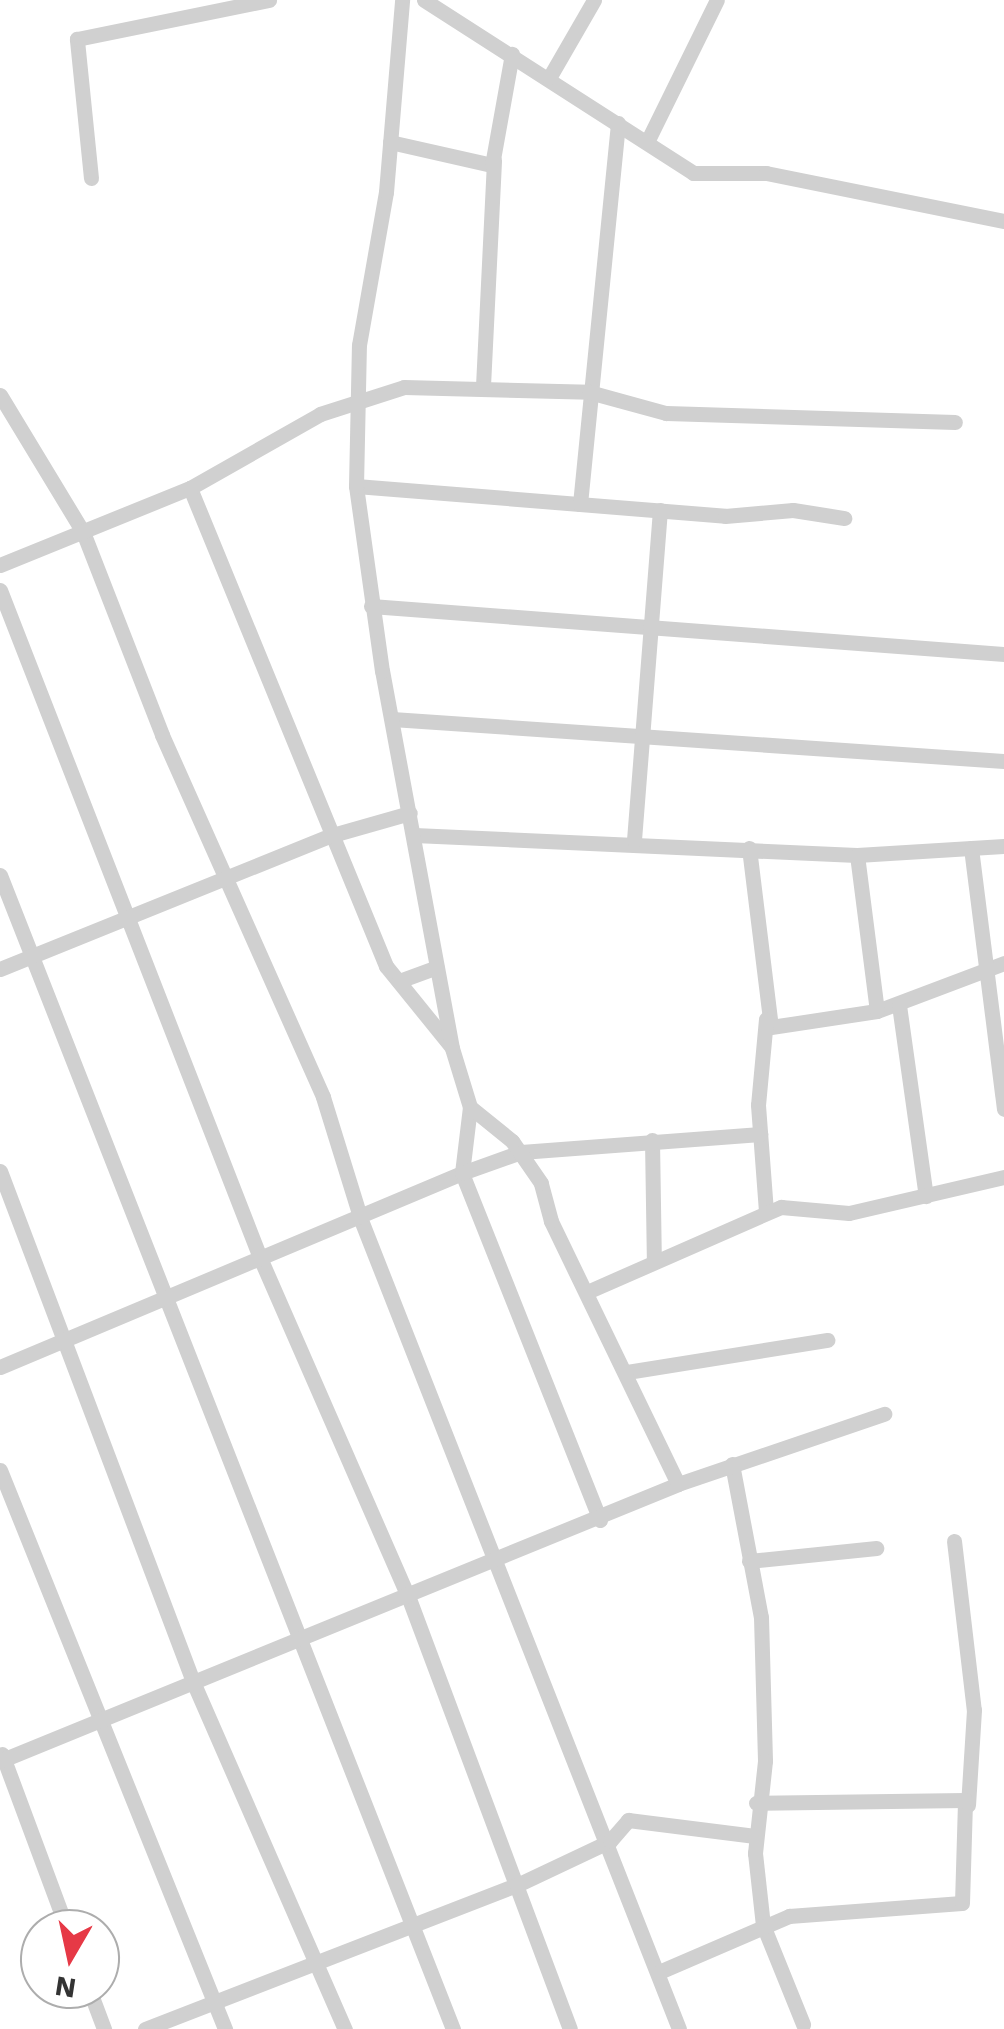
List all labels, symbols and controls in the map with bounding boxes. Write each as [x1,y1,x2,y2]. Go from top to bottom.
north arrow [20,1909,120,2009]
text: N [53,1969,78,2005]

